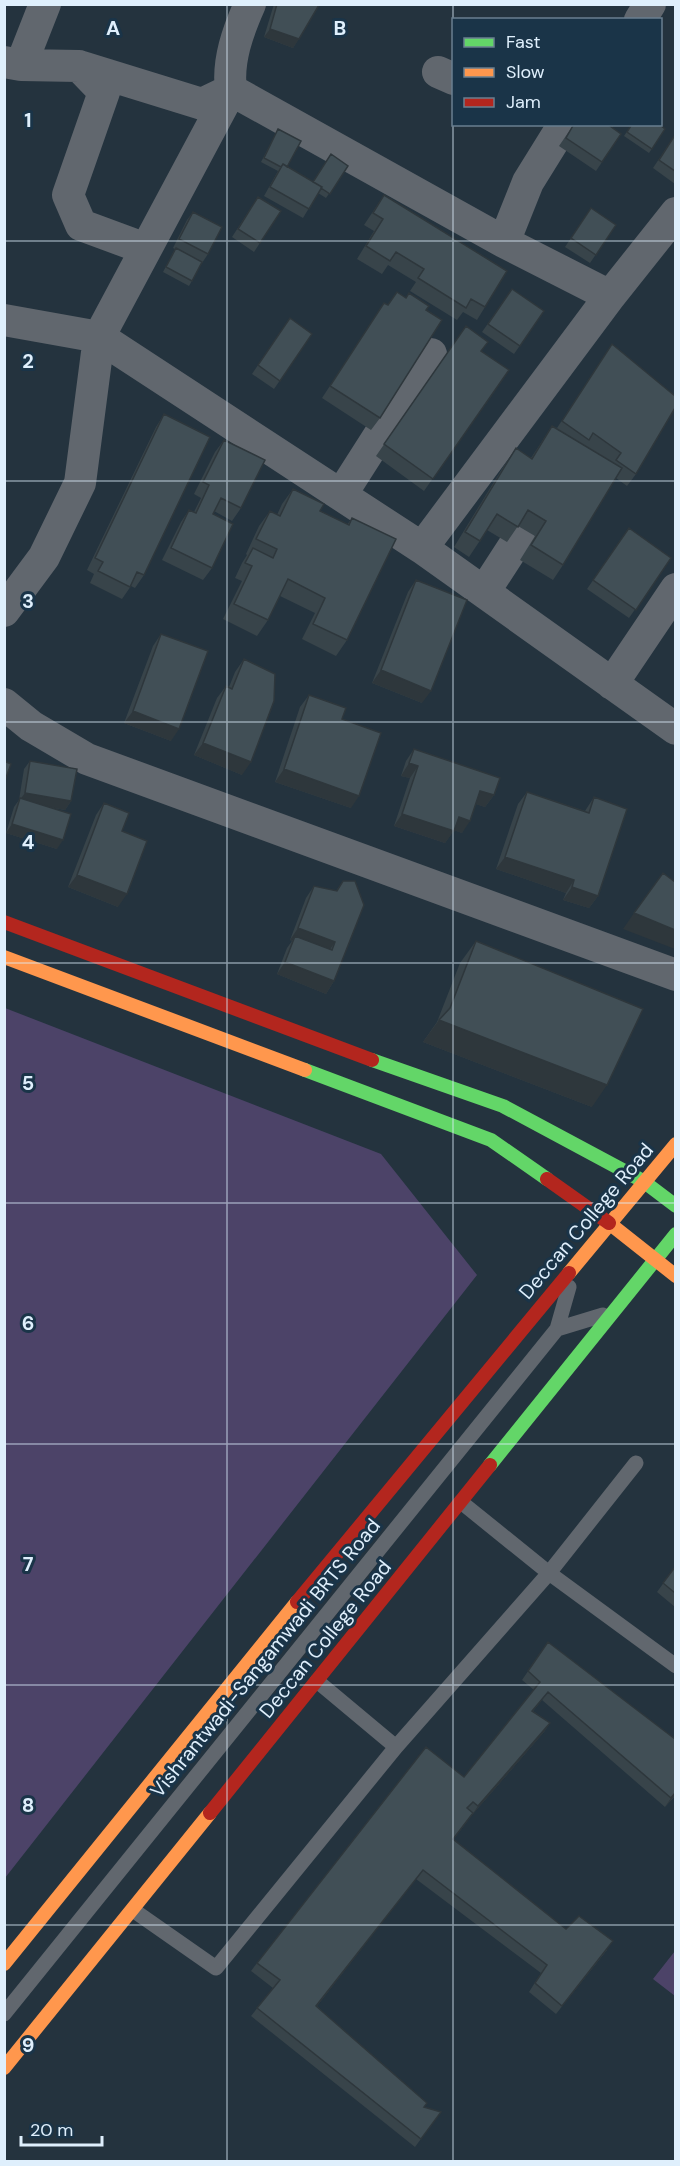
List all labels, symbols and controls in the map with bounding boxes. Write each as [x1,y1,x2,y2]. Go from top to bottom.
text: A [106,15,120,41]
text: B [334,15,346,41]
legend [452,18,662,126]
text: Fast [506,30,541,54]
text: Slow [506,60,545,84]
text: Jam [506,90,541,114]
text: 1 [24,107,32,133]
text: 2 [22,348,34,374]
text: 3 [22,588,34,614]
text: 4 [22,829,35,855]
text: 5 [22,1070,34,1096]
street label: Deccan College Road [513,1138,659,1304]
text: 6 [22,1310,34,1336]
street label: Vishrantwadi-Sangamwadi BRTS Road [144,1513,386,1803]
text: 7 [23,1551,34,1577]
street label: Deccan College Road [253,1555,397,1723]
text: 8 [22,1792,34,1818]
text: 9 [22,2032,34,2058]
scale bar [21,2109,102,2147]
text: 20 m [30,2118,73,2142]

